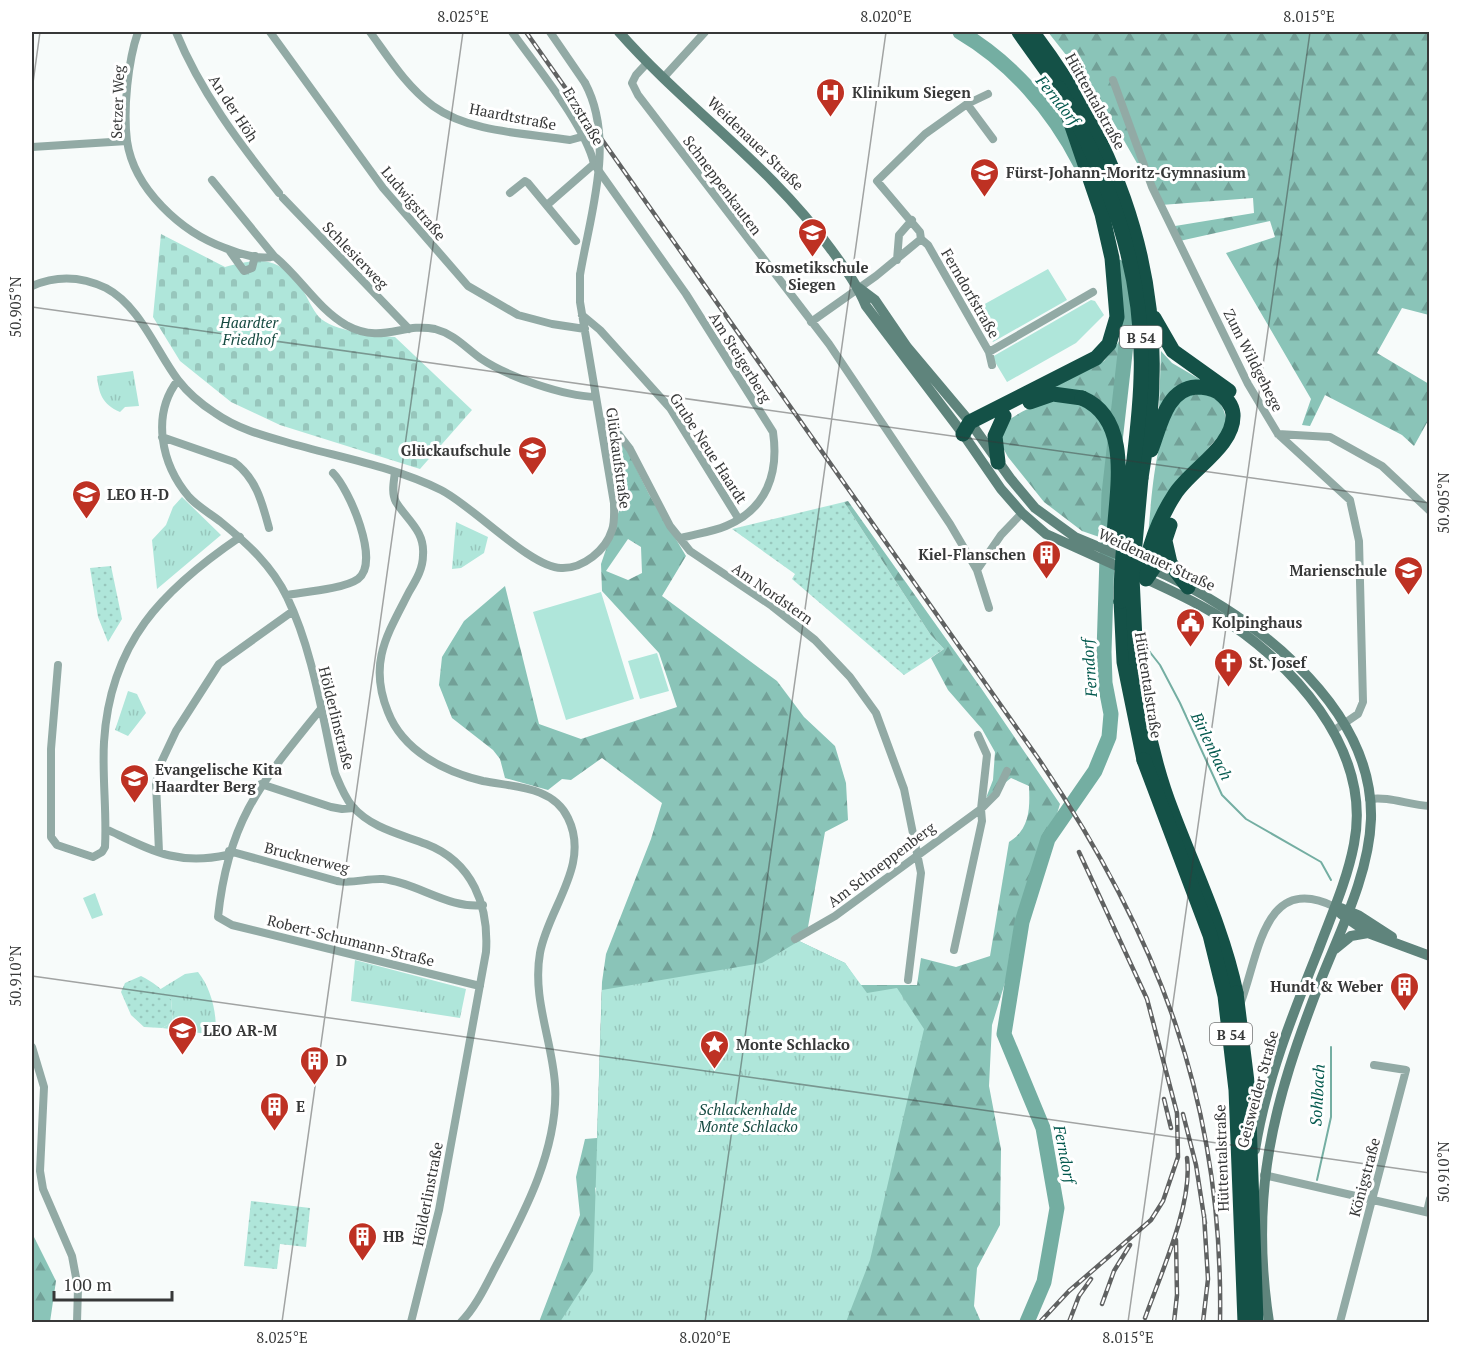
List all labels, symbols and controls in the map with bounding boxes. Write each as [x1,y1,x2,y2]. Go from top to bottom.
text: 8.025°E [437,6,489,26]
text: 8.020°E [860,6,912,26]
text: 8.015°E [1283,6,1335,26]
street label: Hüttentalstraße [1061,49,1131,153]
street label: Setzer Weg [106,64,128,139]
water label: Ferndorf [1030,70,1087,132]
street label: An der Höh [205,71,263,146]
hospital icon: Klinikum Siegen [815,76,847,118]
place label: Klinikum Siegen [852,82,971,102]
street label: Erzstraße [559,83,609,149]
street label: Weidenauer Straße [703,92,809,194]
street label: Haardtstraße [468,98,558,134]
street label: Schneppenkauten [679,131,767,239]
school or university icon: Fürst-Johann-Moritz-Gymnasium [969,156,1001,198]
street label: Ludwigstraße [377,162,451,244]
place label: Fürst-Johann-Moritz-Gymnasium [1006,162,1246,182]
school or university icon: Kosmetikschule Siegen [796,216,828,258]
street label: Schlesierweg [319,217,394,294]
street label: Ferndorfstraße [937,245,1005,341]
place label: Kosmetikschule Siegen [755,257,869,294]
text: 50.905°N [5,276,25,338]
street label: Zum Wildgehege [1219,305,1289,415]
street label: Am Steigerberg [705,308,777,407]
park label: Haardter Friedhof [219,312,279,349]
road number: B 54 [1120,326,1162,348]
street label: Grube Neue Haardt [666,389,753,508]
street label: Glückaufstraße [602,406,636,510]
school or university icon: Glückaufschule [516,434,548,476]
place label: Glückaufschule [401,440,511,460]
text: 50.905°N [1433,472,1453,534]
school or university icon: LEO H-D [70,478,102,520]
place label: LEO H-D [107,484,169,504]
street label: Weidenauer Straße [1095,523,1219,595]
building icon: Kiel-Flanschen [1031,538,1063,580]
place label: Kiel-Flanschen [918,544,1026,564]
school or university icon: Marienschule [1392,554,1424,596]
street label: Am Nordstern [729,558,817,628]
place label: Marienschule [1290,560,1387,580]
public building icon: Kolpinghaus [1175,606,1207,648]
place label: Kolpinghaus [1212,612,1302,632]
street label: Hüttentalstraße [1131,630,1167,740]
water label: Ferndorf [1076,635,1102,699]
church icon: St. Josef [1212,646,1244,688]
place label: St. Josef [1249,652,1308,672]
street label: Hölderlinstraße [314,664,360,772]
water label: Birlenbach [1186,707,1238,784]
place label: Evangelische Kita Haardter Berg [155,759,283,796]
school or university icon: Evangelische Kita Haardter Berg [118,762,150,804]
street label: Am Schneppenberg [823,816,940,911]
street label: Brucknerweg [262,837,353,877]
street label: Robert-Schumann-Straße [265,910,437,970]
text: 50.910°N [5,945,25,1007]
building icon: Hundt & Weber [1388,970,1420,1012]
place label: Hundt & Weber [1270,976,1384,996]
school or university icon: LEO AR-M [166,1014,198,1056]
place label: LEO AR-M [203,1020,277,1040]
road number: B 54 [1210,1023,1252,1045]
place icon: Monte Schlacko [699,1028,731,1070]
street label: Geisweider Straße [1232,1028,1282,1150]
place label: Monte Schlacko [736,1034,850,1054]
building icon: D [299,1044,331,1086]
place label: D [336,1050,347,1070]
water label: Sohlbach [1304,1063,1330,1127]
building icon: E [259,1090,291,1132]
place label: E [296,1096,305,1116]
park label: Schlackenhalde Monte Schlacko [697,1099,798,1136]
street label: Hüttentalstraße [1209,1104,1233,1212]
water label: Ferndorf [1048,1122,1082,1188]
street label: Königstraße [1344,1135,1384,1219]
street label: Hölderlinstraße [407,1140,447,1248]
text: 50.910°N [1433,1141,1453,1203]
building icon: HB [346,1220,378,1262]
place label: HB [383,1226,405,1246]
scale bar [54,1264,172,1302]
text: 100 m [63,1272,112,1296]
text: 8.025°E [256,1327,308,1347]
text: 8.020°E [679,1327,731,1347]
text: 8.015°E [1102,1327,1154,1347]

